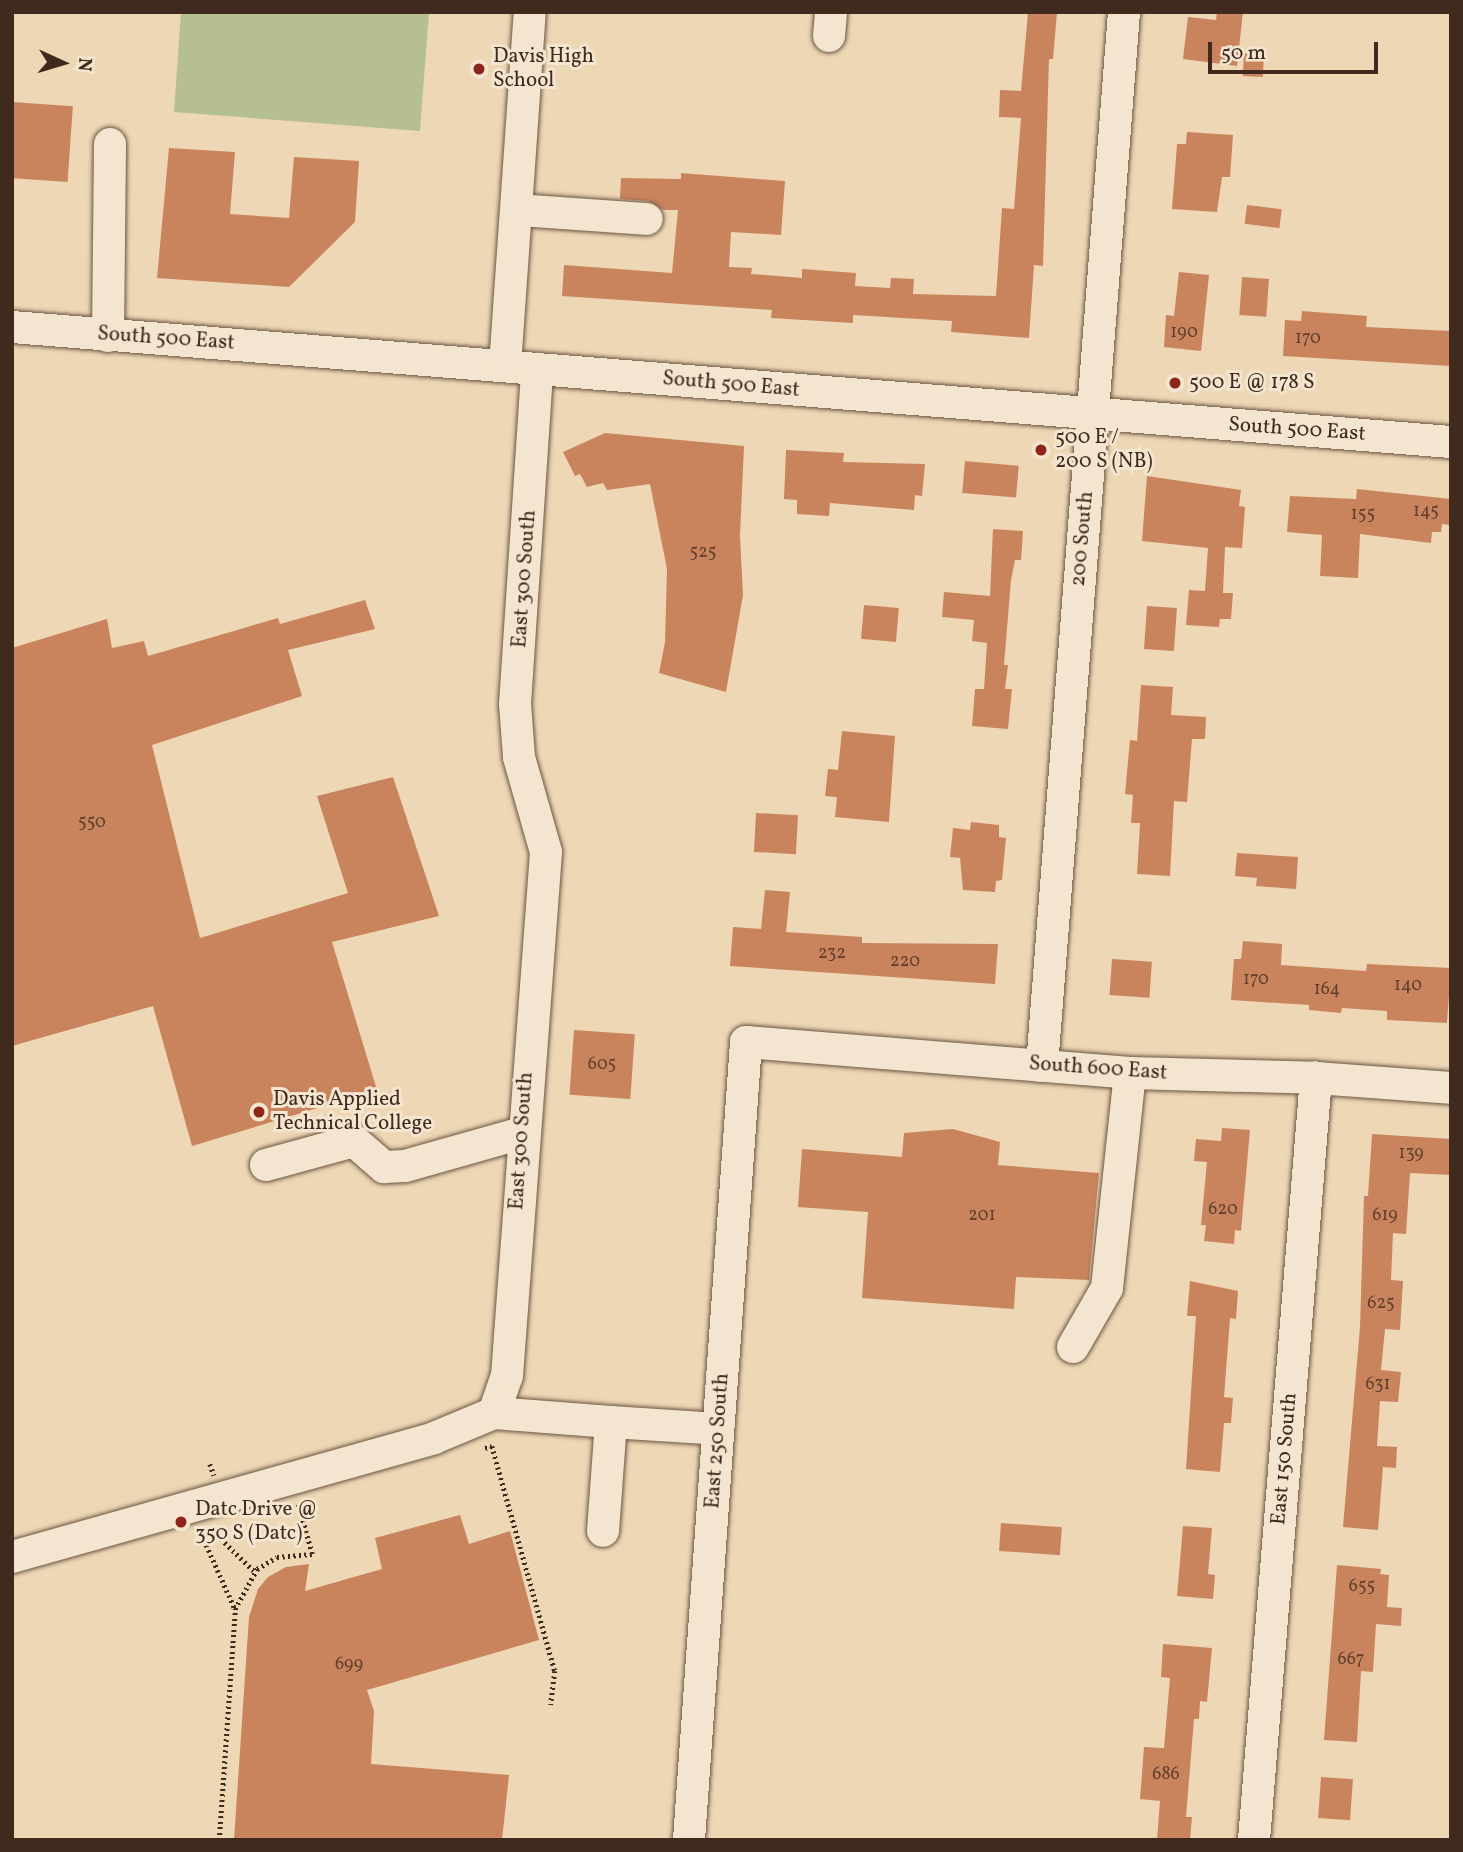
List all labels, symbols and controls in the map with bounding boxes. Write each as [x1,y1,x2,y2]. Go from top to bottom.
north arrow [28,28,98,98]
scale bar [1211,28,1381,72]
text: 50 m [1221,39,1266,68]
place label: Davis High School [493,44,594,94]
text: N [70,57,97,72]
marker: Davis High School [471,61,487,77]
street label: South 500 East [96,322,236,356]
house number: 190 [1170,322,1198,344]
house number: 170 [1295,328,1321,350]
street label: South 500 East [661,366,801,404]
place label: 500 E @ 178 S [1189,370,1315,396]
marker: 500 E @ 178 S [1167,375,1183,391]
street label: South 500 East [1227,413,1367,447]
place label: 500 E / 200 S (NB) [1055,425,1153,475]
marker: 500 E / 200 S (NB) [1033,442,1049,458]
street label: 200 South [1066,490,1100,588]
house number: 145 [1413,501,1439,523]
house number: 155 [1351,504,1375,526]
street label: East 300 South [508,509,542,649]
house number: 525 [690,542,716,564]
house number: 550 [78,812,106,834]
house number: 232 [818,943,846,965]
house number: 220 [890,951,920,973]
house number: 170 [1243,969,1269,991]
house number: 140 [1394,975,1422,997]
house number: 164 [1314,979,1340,1001]
street label: South 600 East [1028,1052,1168,1086]
house number: 605 [588,1054,616,1076]
street label: East 300 South [505,1071,539,1211]
place label: Davis Applied Technical College [273,1087,432,1137]
marker: Davis Applied Technical College [251,1104,267,1120]
house number: 139 [1398,1143,1424,1165]
house number: 620 [1208,1199,1238,1221]
house number: 201 [968,1205,996,1227]
house number: 619 [1372,1205,1398,1227]
house number: 625 [1367,1293,1395,1315]
street label: East 250 South [701,1372,735,1510]
house number: 631 [1365,1374,1391,1396]
street label: East 150 South [1267,1392,1303,1526]
place label: Datc Drive @ 350 S (Datc) [195,1497,318,1547]
marker: Datc Drive @ 350 S (Datc) [173,1514,189,1530]
house number: 655 [1349,1576,1375,1598]
house number: 667 [1338,1649,1364,1671]
house number: 699 [335,1654,363,1676]
house number: 686 [1152,1764,1180,1786]

